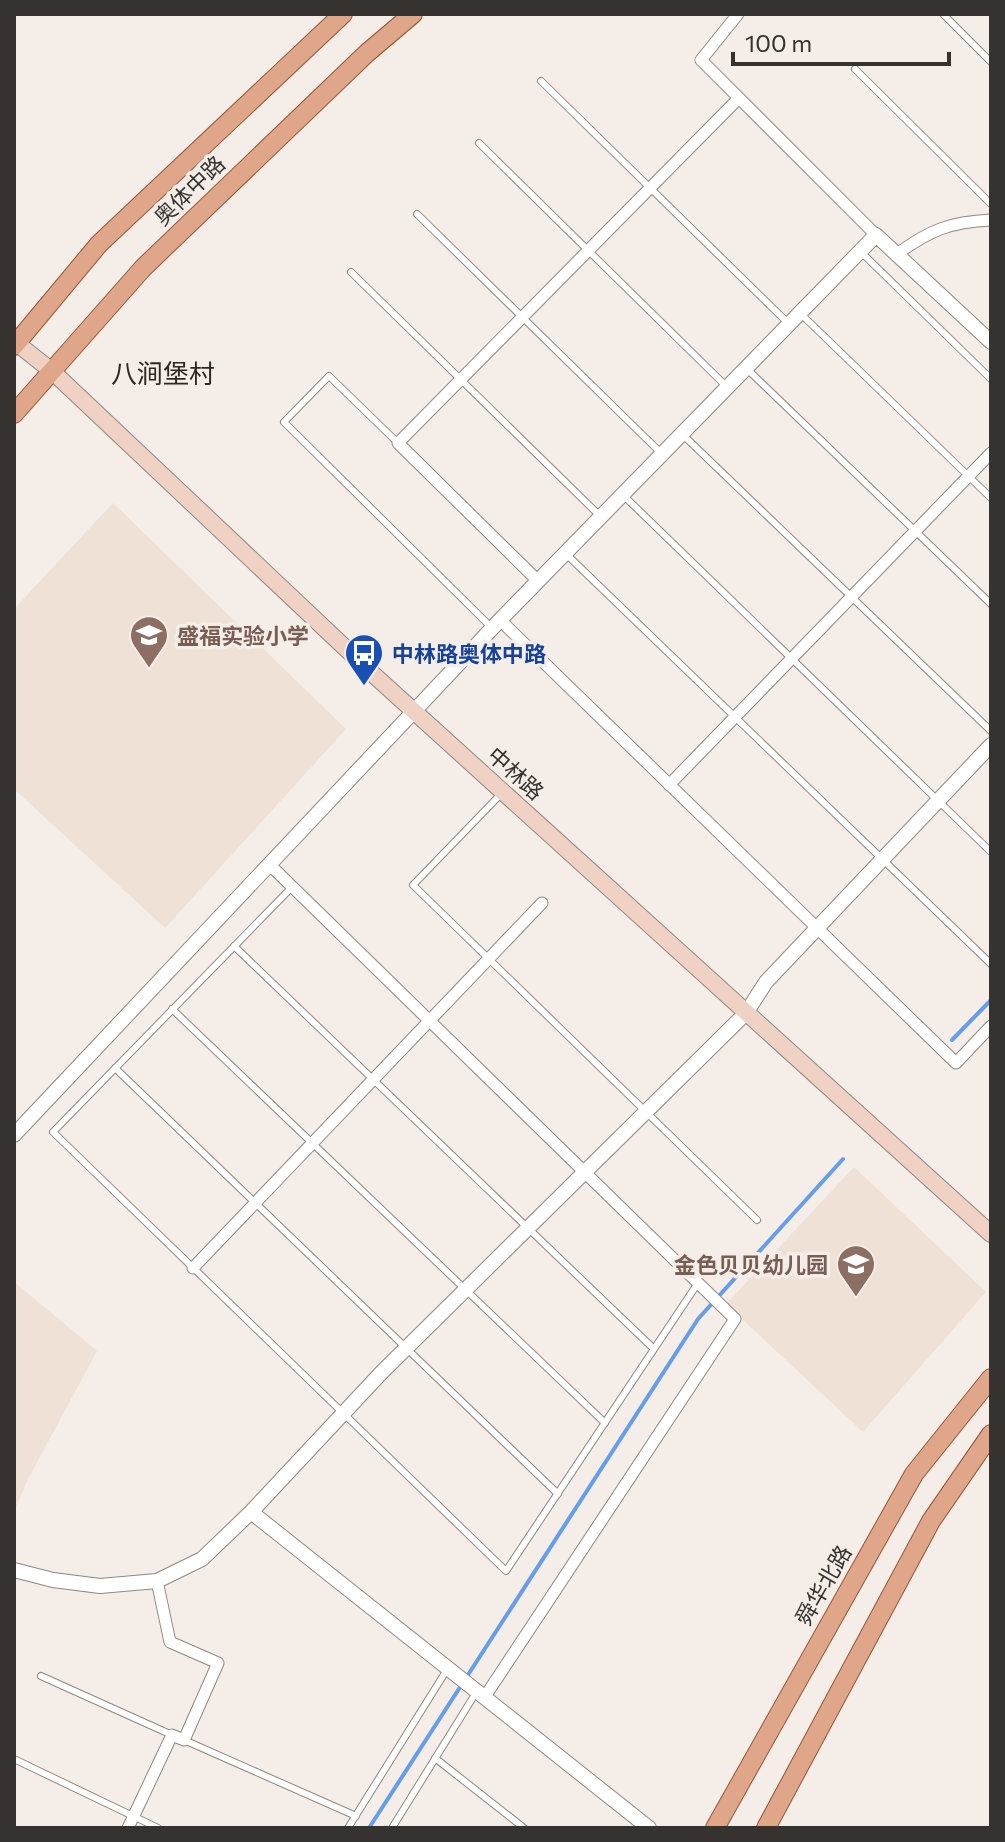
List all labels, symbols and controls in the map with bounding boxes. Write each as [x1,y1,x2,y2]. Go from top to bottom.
scale bar [733,16,949,66]
text: 100 m [745,28,812,57]
street label: 奥体中路 [148,150,230,230]
district label: 八涧堡村 [111,357,215,388]
school or university icon: 盛福实验小学 [128,614,170,669]
place label: 盛福实验小学 [177,622,309,649]
bus stop icon: 中林路奥体中路 [343,632,385,687]
place label: 中林路奥体中路 [392,640,546,667]
street label: 中林路 [482,741,550,805]
school or university icon: 金色贝贝幼儿园 [835,1243,877,1298]
place label: 金色贝贝幼儿园 [674,1251,828,1278]
street label: 舜华北路 [789,1540,857,1630]

